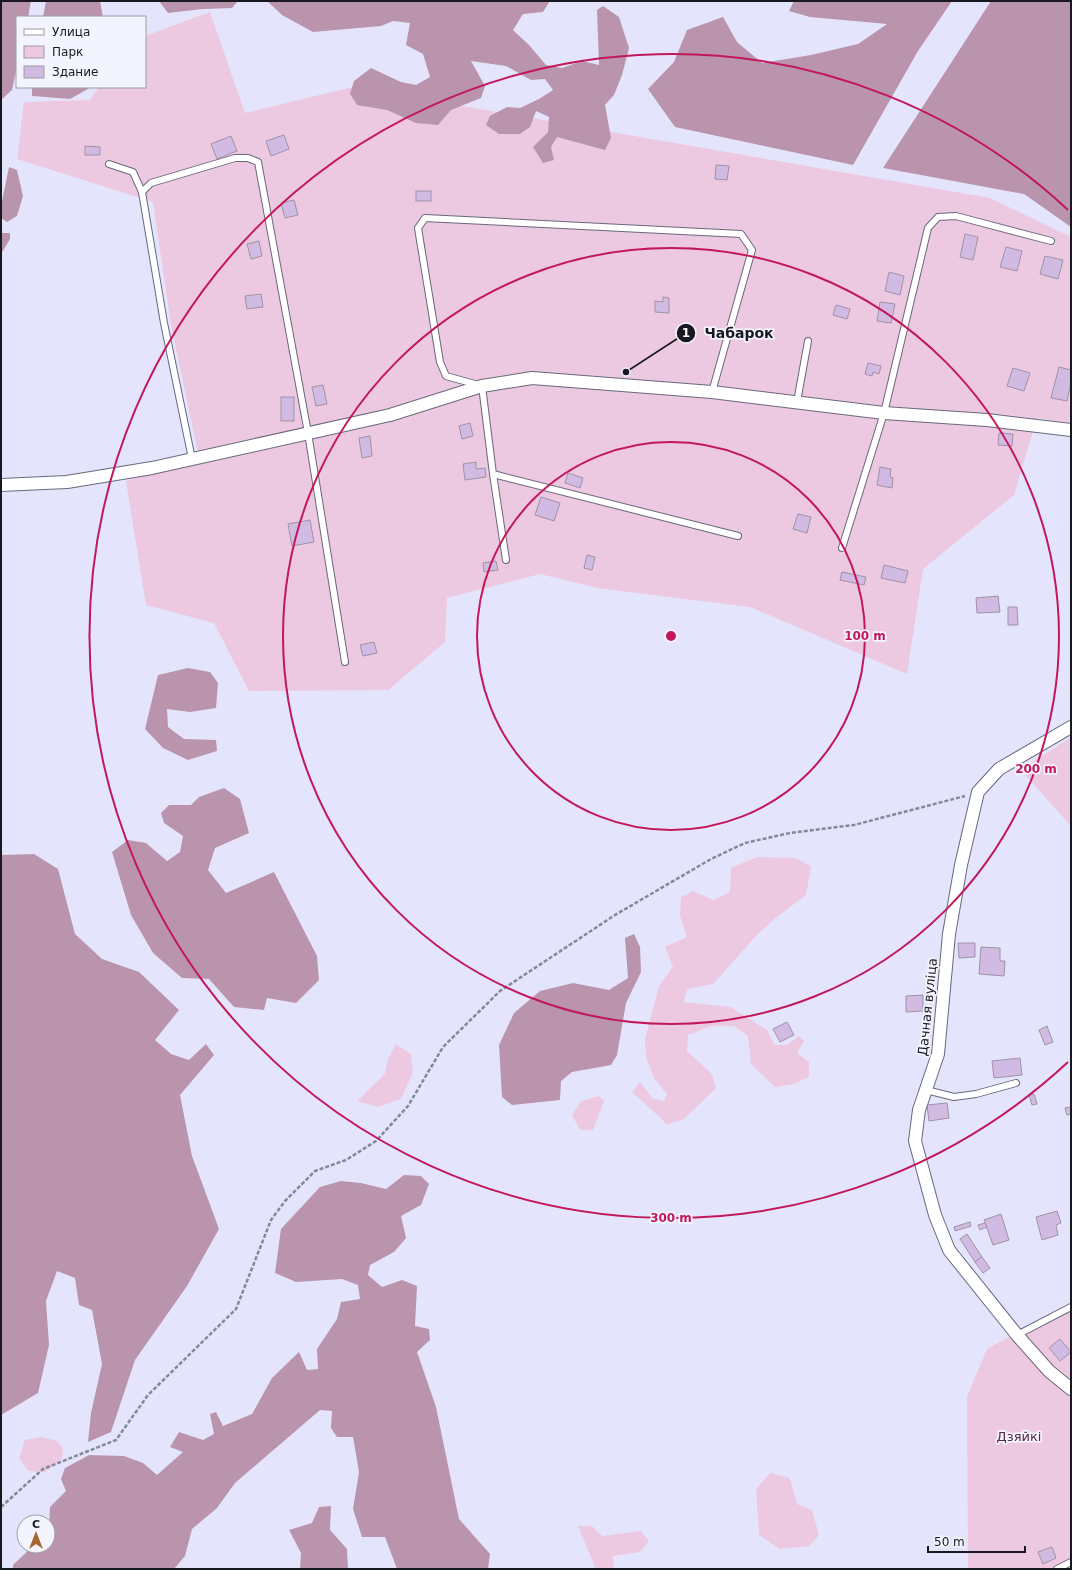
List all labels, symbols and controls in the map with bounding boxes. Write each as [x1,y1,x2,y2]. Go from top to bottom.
legend [16,16,146,88]
text: Улица [52,25,90,39]
text: Парк [52,45,83,59]
text: Здание [52,65,98,79]
callout: Чабарок [676,320,781,346]
text: Чабарок [704,325,774,341]
text: 1 [682,326,690,340]
centre of rings [664,629,678,643]
text: 100 m [844,629,886,643]
text: 200 m [1015,762,1057,776]
street label: Дачная вуліца [915,957,940,1057]
text: 300 m [650,1211,692,1225]
park label: Дзяйкі [997,1429,1041,1444]
north arrow [16,1514,56,1554]
text: С [32,1518,40,1531]
scale bar [928,1528,1025,1554]
text: 50 m [934,1535,965,1549]

